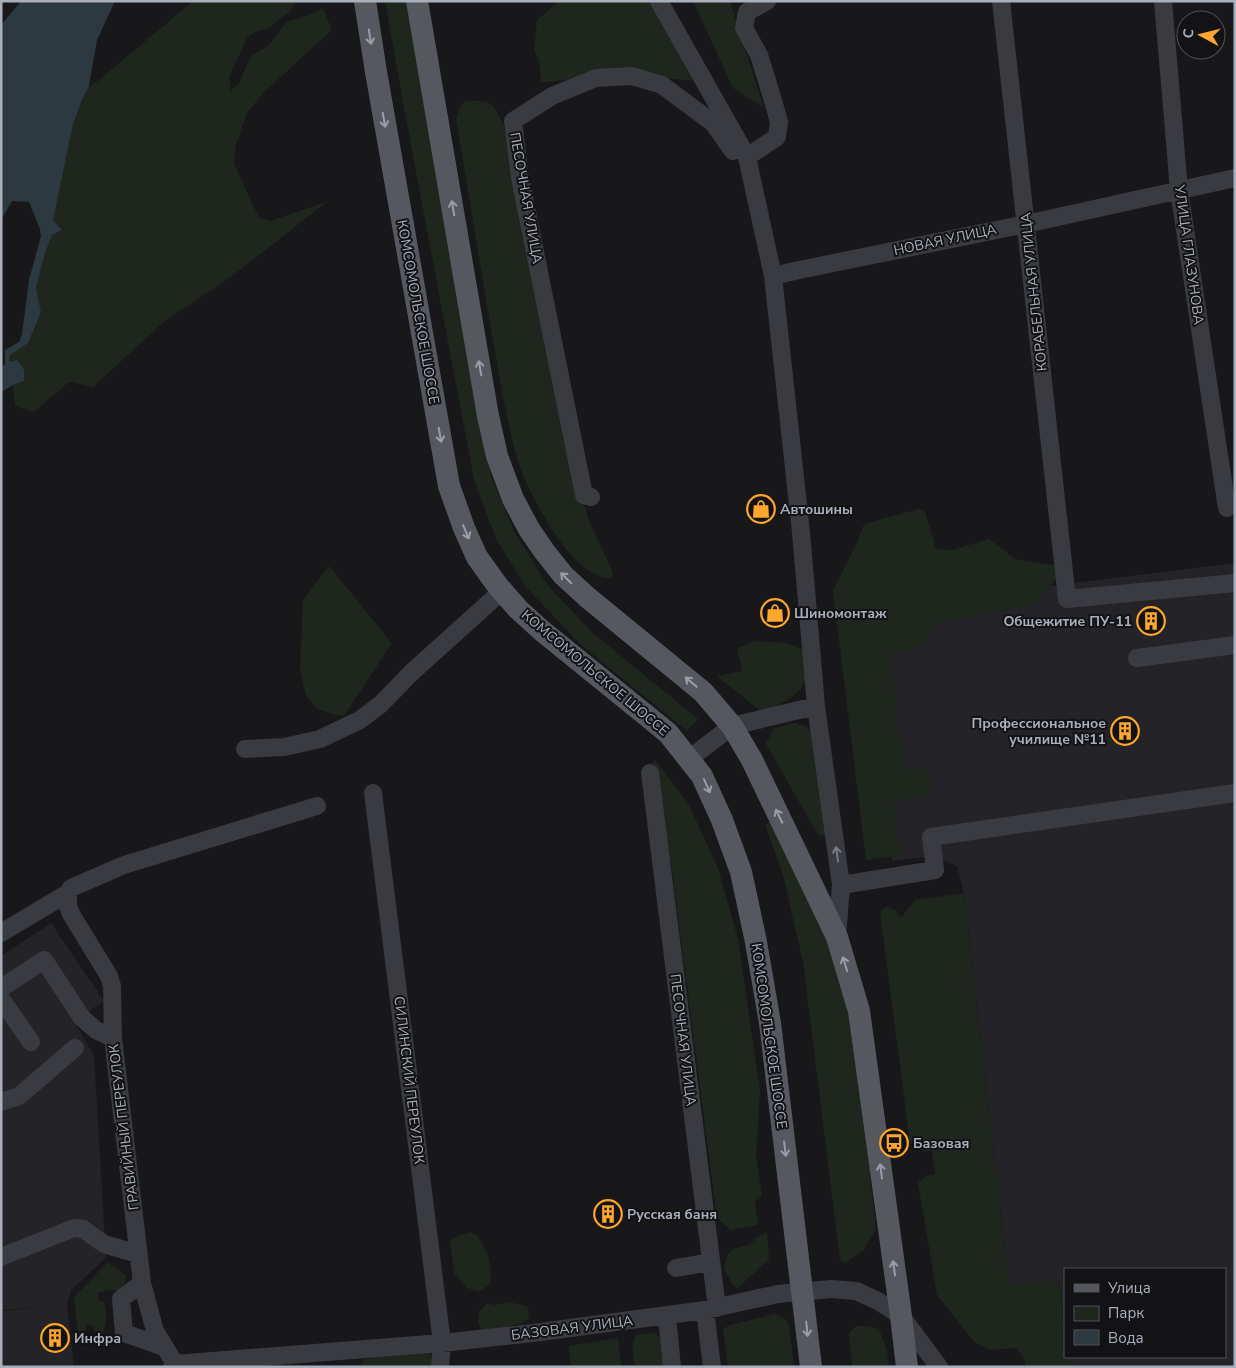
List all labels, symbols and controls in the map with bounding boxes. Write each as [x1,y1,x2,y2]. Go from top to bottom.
north arrow [1176,10,1226,60]
text: С [1179,27,1199,39]
one-way arrow [366,28,376,44]
one-way arrow [380,112,390,128]
street label: ПЕСОЧНАЯ УЛИЦА [505,131,547,265]
street label: УЛИЦА ГЛАЗУНОВА [1170,183,1208,326]
one-way arrow [447,200,457,216]
street label: КОРАБЕЛЬНАЯ УЛИЦА [1016,212,1052,372]
street label: КОМСОМОЛЬСКОЕ ШОССЕ [392,218,444,406]
street label: НОВАЯ УЛИЦА [892,220,998,260]
one-way arrow [475,360,485,376]
one-way arrow [435,427,445,443]
shop icon: Автошины [746,494,776,524]
place label: Автошины [780,500,853,519]
one-way arrow [461,524,471,539]
one-way arrow [561,572,573,584]
shop icon: Шиномонтаж [760,598,790,628]
place label: Шиномонтаж [794,604,887,623]
street label: КОМСОМОЛЬСКОЕ ШОССЕ [517,606,673,740]
building icon: Общежитие ПУ-11 [1136,606,1166,636]
place label: Общежитие ПУ-11 [1003,612,1132,631]
one-way arrow [685,676,698,687]
place label: Профессиональное училище №11 [972,714,1106,749]
building icon: Профессиональное училище №11 [1110,716,1140,746]
one-way arrow [703,778,713,793]
one-way arrow [774,809,783,824]
one-way arrow [832,847,842,863]
street label: КОМСОМОЛЬСКОЕ ШОССЕ [747,942,791,1130]
one-way arrow [840,957,850,973]
street label: ПЕСОЧНАЯ УЛИЦА [665,973,701,1107]
street label: СИЛИНСКИЙ ПЕРЕУЛОК [389,995,429,1165]
street label: ГРАВИЙНЫЙ ПЕРЕУЛОК [104,1043,144,1211]
bus stop icon: Базовая [879,1128,909,1158]
place label: Базовая [913,1134,969,1153]
one-way arrow [780,1140,790,1156]
one-way arrow [876,1163,886,1179]
building icon: Русская баня [593,1199,623,1229]
place label: Русская баня [627,1205,717,1224]
one-way arrow [889,1260,899,1276]
legend [1064,1268,1226,1358]
text: Улица [1107,1278,1151,1298]
text: Парк [1108,1303,1144,1323]
street label: БАЗОВАЯ УЛИЦА [510,1311,634,1345]
one-way arrow [802,1321,812,1337]
building icon: Инфра [40,1323,70,1353]
text: Вода [1108,1328,1144,1348]
place label: Инфра [74,1329,121,1348]

